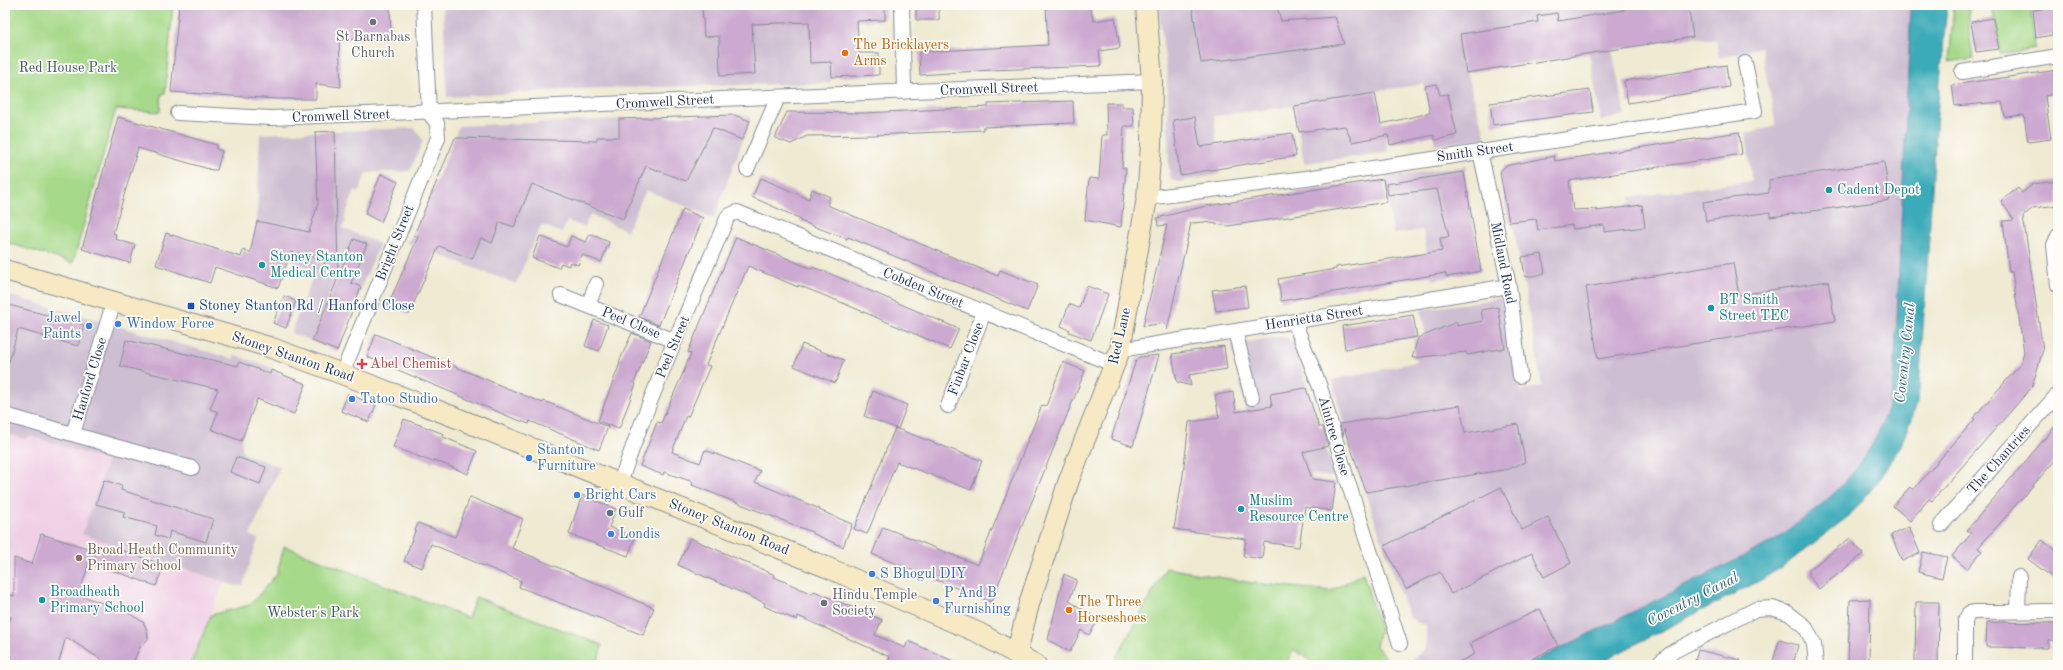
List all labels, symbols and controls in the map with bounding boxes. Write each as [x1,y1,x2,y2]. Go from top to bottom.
marker: St Barnabas Church [368,17,378,27]
place label: St Barnabas Church [336,30,410,60]
place label: The Bricklayers Arms [853,38,949,68]
marker: The Bricklayers Arms [840,48,850,58]
park label: Red House Park [19,61,117,75]
street label: Cromwell Street [940,80,1039,98]
street label: Cromwell Street [615,92,715,112]
street label: Cromwell Street [292,107,391,125]
street label: Smith Street [1436,140,1514,164]
place label: Cadent Depot [1837,183,1920,197]
marker: Cadent Depot [1824,185,1834,195]
street label: Bright Street [373,203,417,283]
street label: Midland Road [1488,221,1518,305]
place label: Stoney Stanton Medical Centre [270,250,364,280]
marker: Stoney Stanton Medical Centre [257,260,267,270]
street label: Cobden Street [881,265,965,311]
place label: BT Smith Street TEC [1719,293,1789,323]
place label: Stoney Stanton Rd / Hanford Close [199,299,414,313]
marker: Stoney Stanton Rd / Hanford Close [186,301,196,311]
water label: Coventry Canal [1893,301,1919,404]
street label: Henrietta Street [1264,303,1364,333]
marker: BT Smith Street TEC [1706,303,1716,313]
street label: Peel Close [600,305,662,341]
street label: Red Lane [1107,306,1133,366]
place label: Jawel Paints [43,311,81,341]
street label: Peel Street [654,314,692,380]
place label: Window Force [126,317,214,331]
marker: Window Force [113,319,123,329]
street label: Finbar Close [946,320,986,398]
marker: Jawel Paints [84,321,94,331]
street label: Stoney Stanton Road [230,329,356,385]
street label: Hanford Close [71,336,109,422]
place label: Abel Chemist [370,357,451,371]
marker: Abel Chemist [357,359,367,369]
place label: Tatoo Studio [360,392,438,406]
marker: Tatoo Studio [347,394,357,404]
street label: Aintree Close [1316,395,1352,477]
street label: The Chantries [1965,423,2033,497]
place label: Stanton Furniture [537,443,596,473]
marker: Stanton Furniture [524,453,534,463]
place label: Bright Cars [585,488,656,502]
marker: Bright Cars [572,490,582,500]
place label: Muslim Resource Centre [1249,494,1349,524]
street label: Stoney Stanton Road [667,496,791,558]
marker: Muslim Resource Centre [1236,504,1246,514]
place label: Gulf [618,506,645,520]
marker: Gulf [605,508,615,518]
place label: Londis [619,527,660,541]
marker: Londis [606,529,616,539]
place label: Broad Heath Community Primary School [87,543,239,573]
marker: Broad Heath Community Primary School [74,553,84,563]
place label: S Bhogul DIY [880,567,966,581]
marker: S Bhogul DIY [867,569,877,579]
water label: Coventry Canal [1645,570,1742,630]
place label: Broadheath Primary School [50,585,144,615]
place label: P And B Furnishing [944,586,1011,616]
place label: Hindu Temple Society [832,588,917,618]
marker: Broadheath Primary School [37,595,47,605]
place label: The Three Horseshoes [1077,595,1146,625]
marker: P And B Furnishing [931,596,941,606]
marker: Hindu Temple Society [819,598,829,608]
marker: The Three Horseshoes [1064,605,1074,615]
park label: Webster's Park [267,606,359,620]

